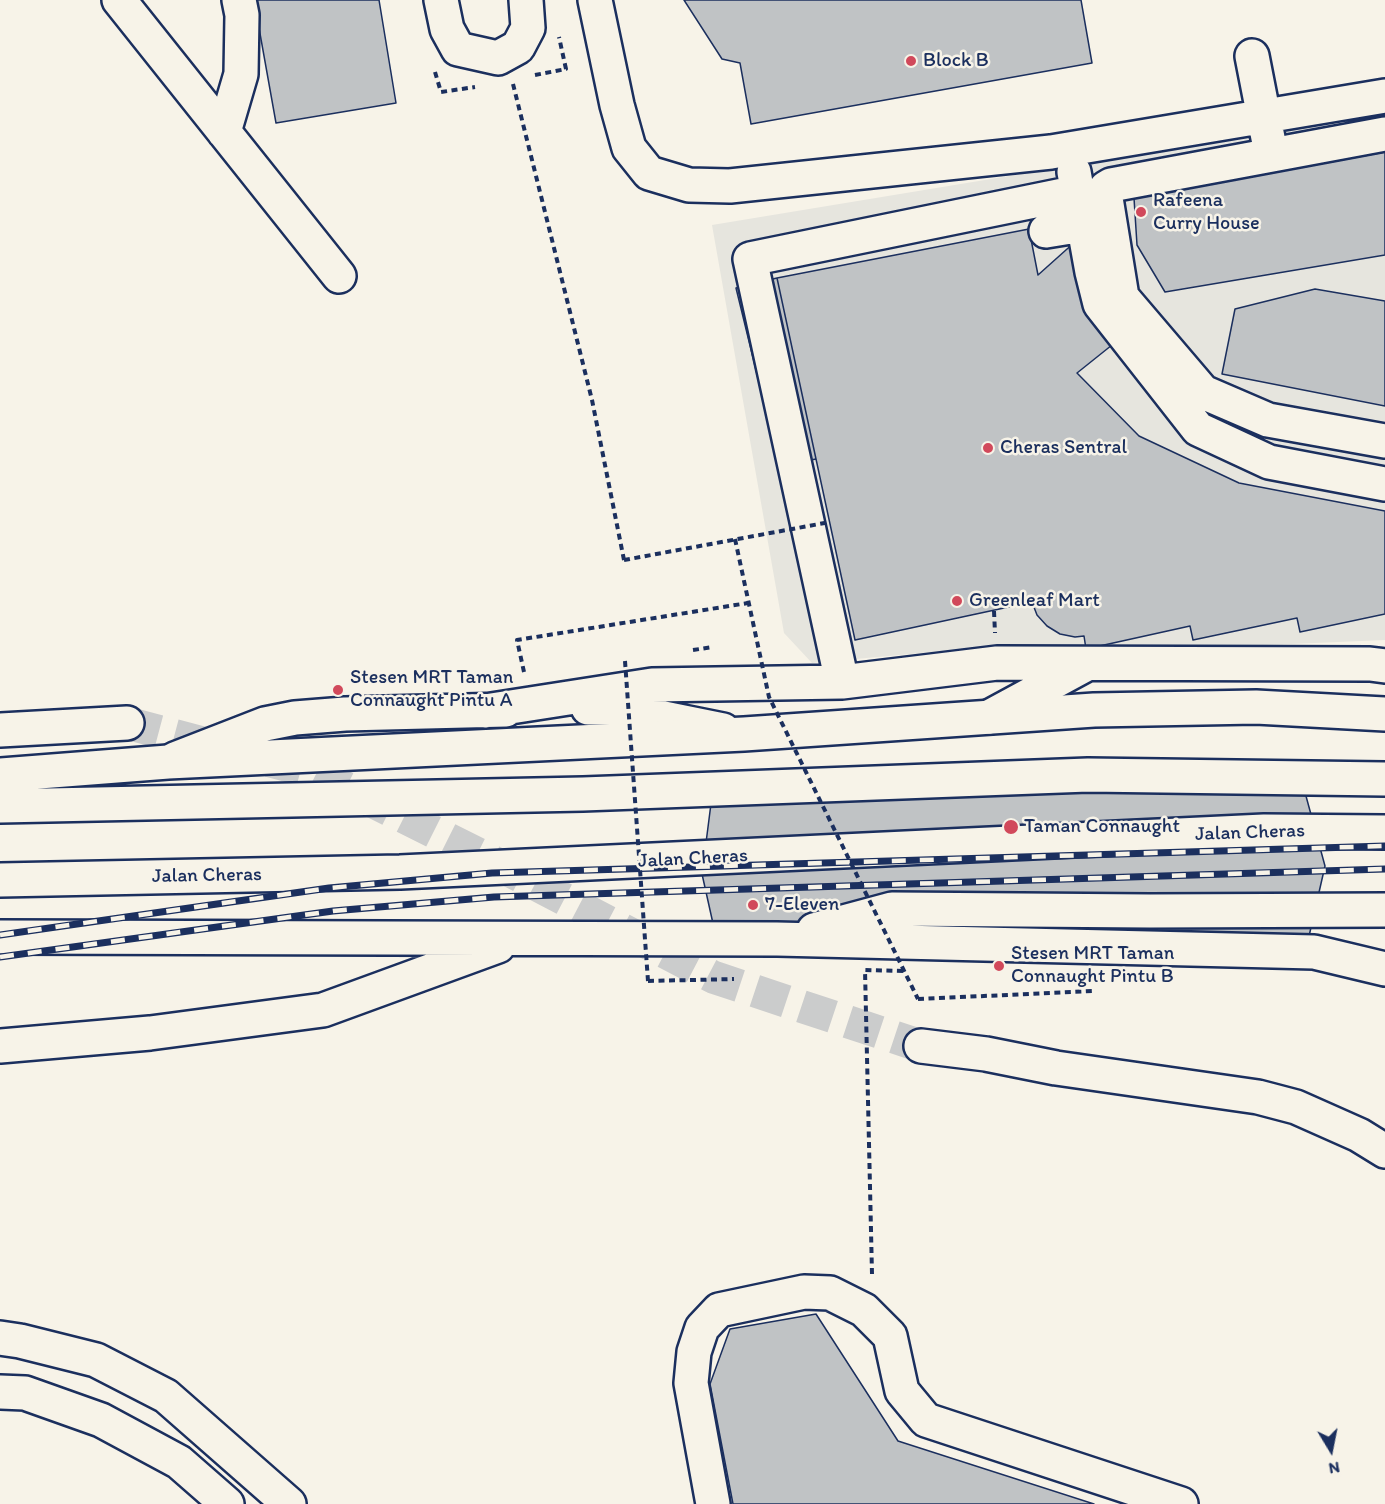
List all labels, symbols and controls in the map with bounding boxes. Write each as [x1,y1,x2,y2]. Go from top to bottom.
place label: Block B [923,49,989,73]
marker: Block B [904,54,918,68]
place label: Rafeena Curry House [1153,189,1260,236]
marker: Rafeena Curry House [1134,205,1148,219]
place label: Cheras Sentral [1000,436,1127,460]
marker: Cheras Sentral [981,441,995,455]
place label: Greenleaf Mart [969,589,1100,613]
marker: Greenleaf Mart [950,594,964,608]
place label: Stesen MRT Taman Connaught Pintu A [350,666,513,713]
marker: Stesen MRT Taman Connaught Pintu A [331,683,345,697]
place label: Taman Connaught [1024,815,1180,839]
marker: Taman Connaught [1002,818,1020,836]
street label: Jalan Cheras [1195,819,1305,847]
street label: Jalan Cheras [637,844,749,874]
street label: Jalan Cheras [152,863,262,889]
place label: 7-Eleven [765,893,839,917]
marker: 7-Eleven [746,898,760,912]
place label: Stesen MRT Taman Connaught Pintu B [1011,942,1174,989]
marker: Stesen MRT Taman Connaught Pintu B [992,959,1006,973]
north arrow [1301,1420,1361,1480]
text: N [1327,1458,1341,1479]

